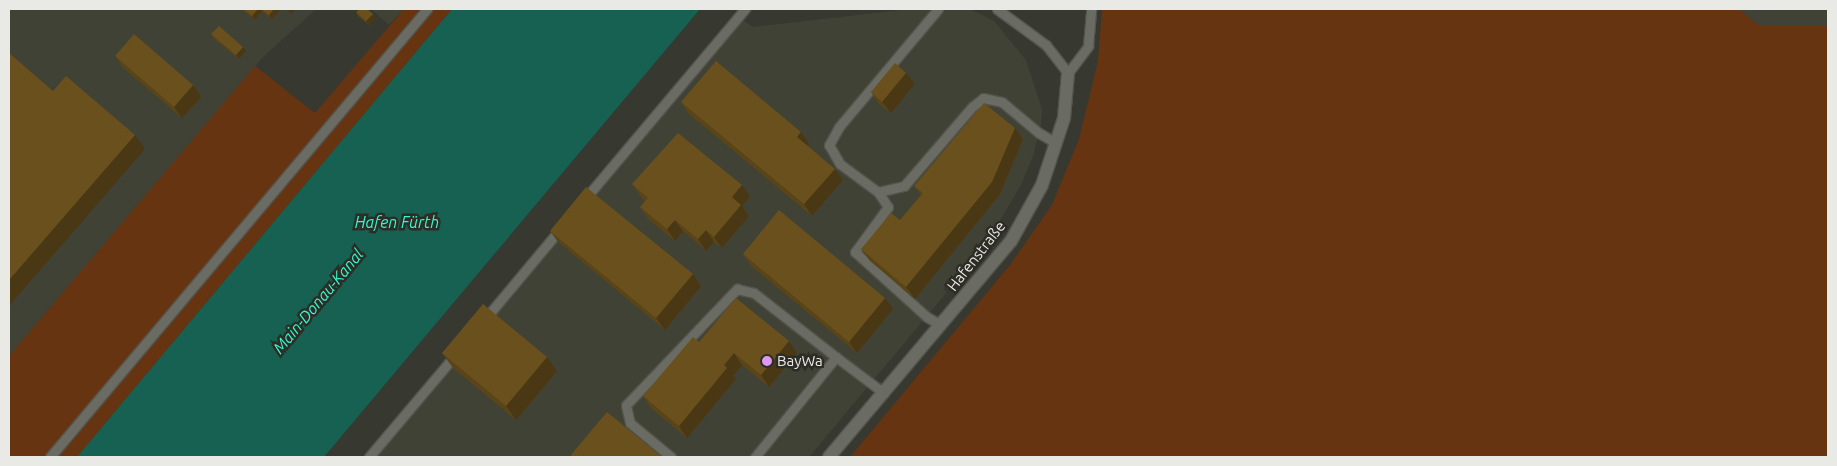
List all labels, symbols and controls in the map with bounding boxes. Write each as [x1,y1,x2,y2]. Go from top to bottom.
water label: Hafen Fürth [355,212,439,232]
street label: Hafenstraße [943,217,1009,295]
water label: Main-Donau-Kanal [269,245,367,357]
place label: BayWa [777,352,823,370]
marker: BayWa [761,355,773,367]

